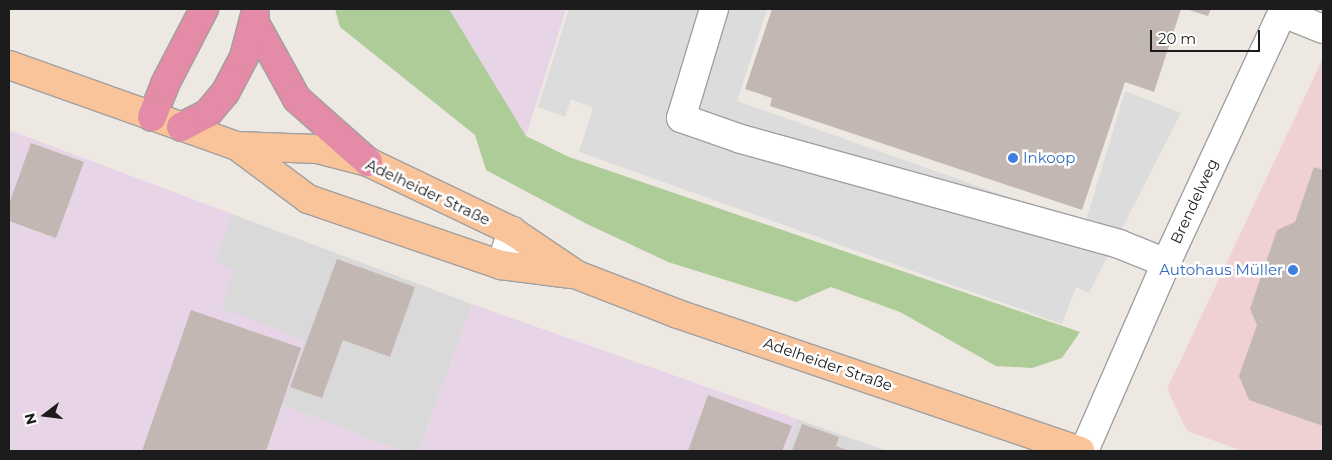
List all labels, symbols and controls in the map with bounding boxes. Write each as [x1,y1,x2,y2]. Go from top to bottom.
scale bar [1152,20,1262,52]
text: 20 m [1158,29,1196,48]
place label: Inkoop [1023,149,1075,167]
marker: Inkoop [1007,152,1019,164]
street label: Adelheider Straße [363,155,493,229]
street label: Brendelweg [1166,156,1222,246]
place label: Autohaus Müller [1159,261,1283,279]
marker: Autohaus Müller [1287,264,1299,276]
street label: Adelheider Straße [761,334,895,394]
north arrow [20,390,70,440]
text: N [20,411,41,427]

